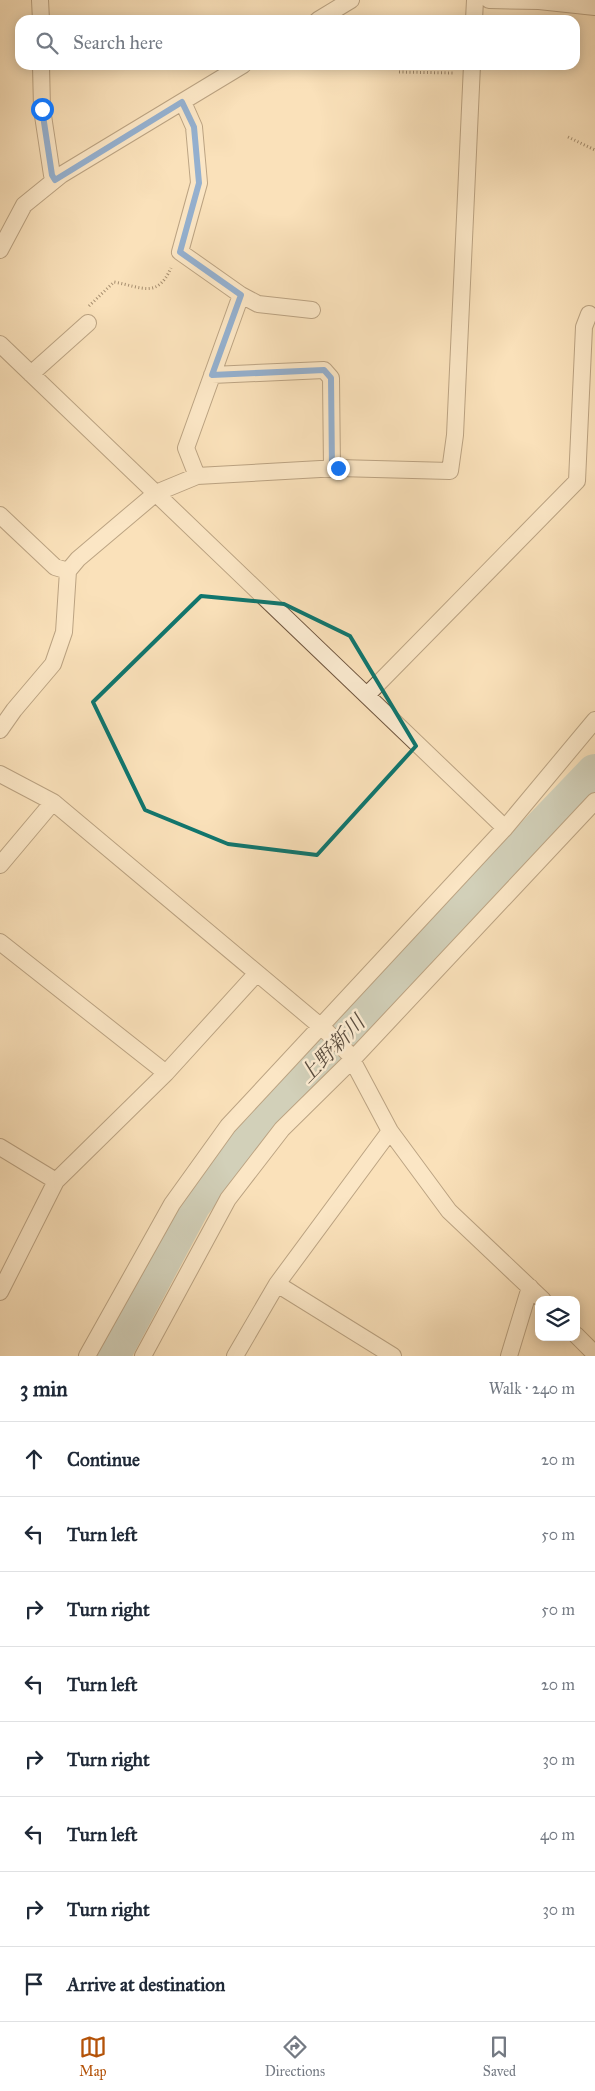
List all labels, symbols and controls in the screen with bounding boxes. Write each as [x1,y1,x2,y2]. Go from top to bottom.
search box [15,15,580,70]
icon: search [33,29,61,57]
text: Search here [73,31,163,54]
route start [31,98,54,121]
route end [327,457,350,480]
water label: 上野新川 [293,1008,372,1088]
map controls [535,1296,580,1341]
button: layers [535,1296,580,1341]
text: 3 min [20,1376,68,1402]
text: Walk · 240 m [489,1379,575,1398]
icon: ahead [20,1445,48,1473]
text: Continue [67,1448,140,1471]
text: 20 m [541,1450,575,1469]
icon: left [20,1520,48,1548]
text: Turn left [67,1523,137,1546]
text: 50 m [541,1525,575,1544]
icon: right [20,1595,48,1623]
text: Turn right [67,1598,150,1621]
text: 50 m [541,1600,575,1619]
icon: left [20,1670,48,1698]
text: Turn left [67,1673,137,1696]
text: 20 m [541,1675,575,1694]
icon: right [20,1745,48,1773]
text: Turn right [67,1748,150,1771]
text: 30 m [542,1750,575,1769]
icon: left [20,1820,48,1848]
text: Turn left [67,1823,137,1846]
text: 40 m [540,1825,575,1844]
icon: right [20,1895,48,1923]
text: Turn right [67,1898,150,1921]
text: 30 m [542,1900,575,1919]
icon: arrive [20,1970,48,1998]
text: Arrive at destination [67,1973,225,1996]
tab: Map [79,2033,107,2080]
tab: Directions [265,2033,325,2080]
tab: Saved [483,2033,516,2080]

